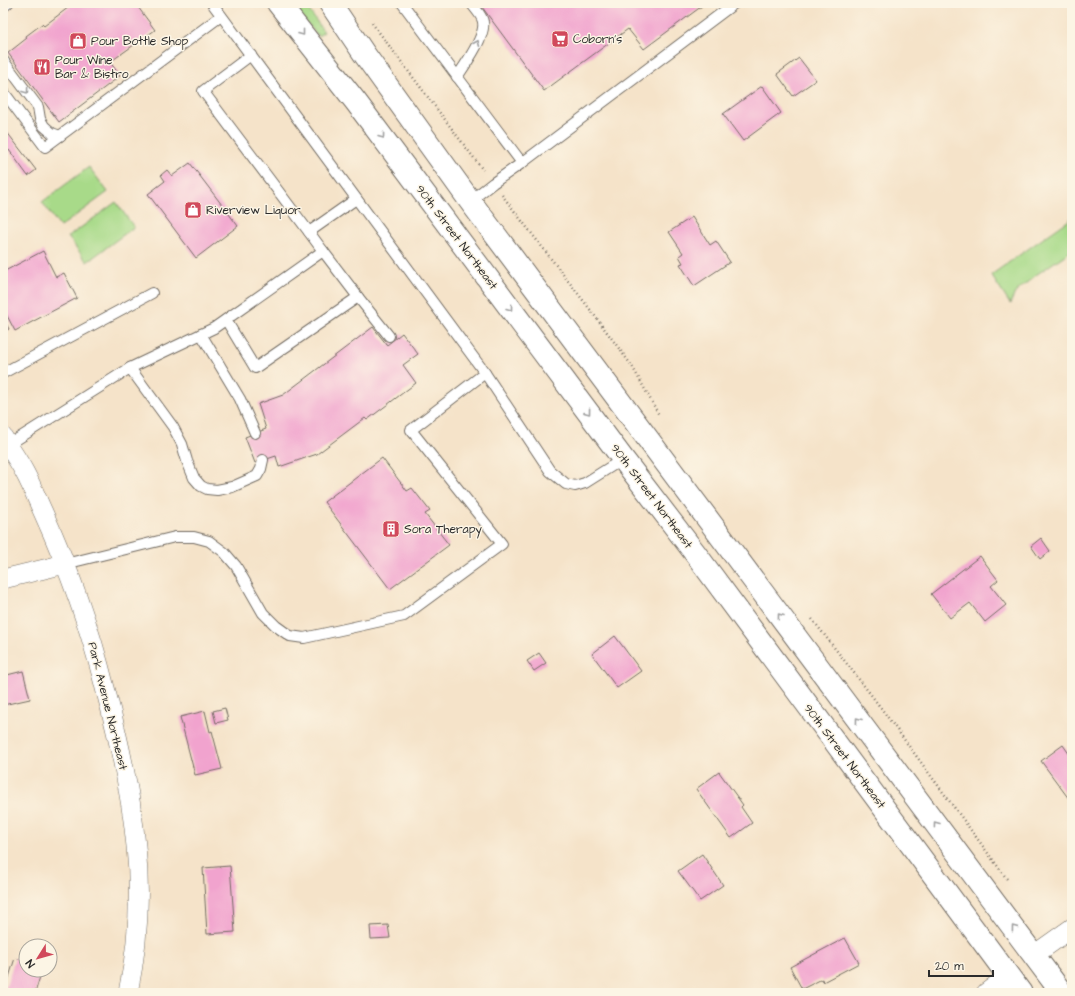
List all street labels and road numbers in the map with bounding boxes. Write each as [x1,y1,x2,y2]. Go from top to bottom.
street label: 90th Street Northeast [412,181,502,293]
street label: 90th Street Northeast [607,440,697,552]
street label: Park Avenue Northeast [83,640,132,772]
street label: 90th Street Northeast [800,700,890,812]

